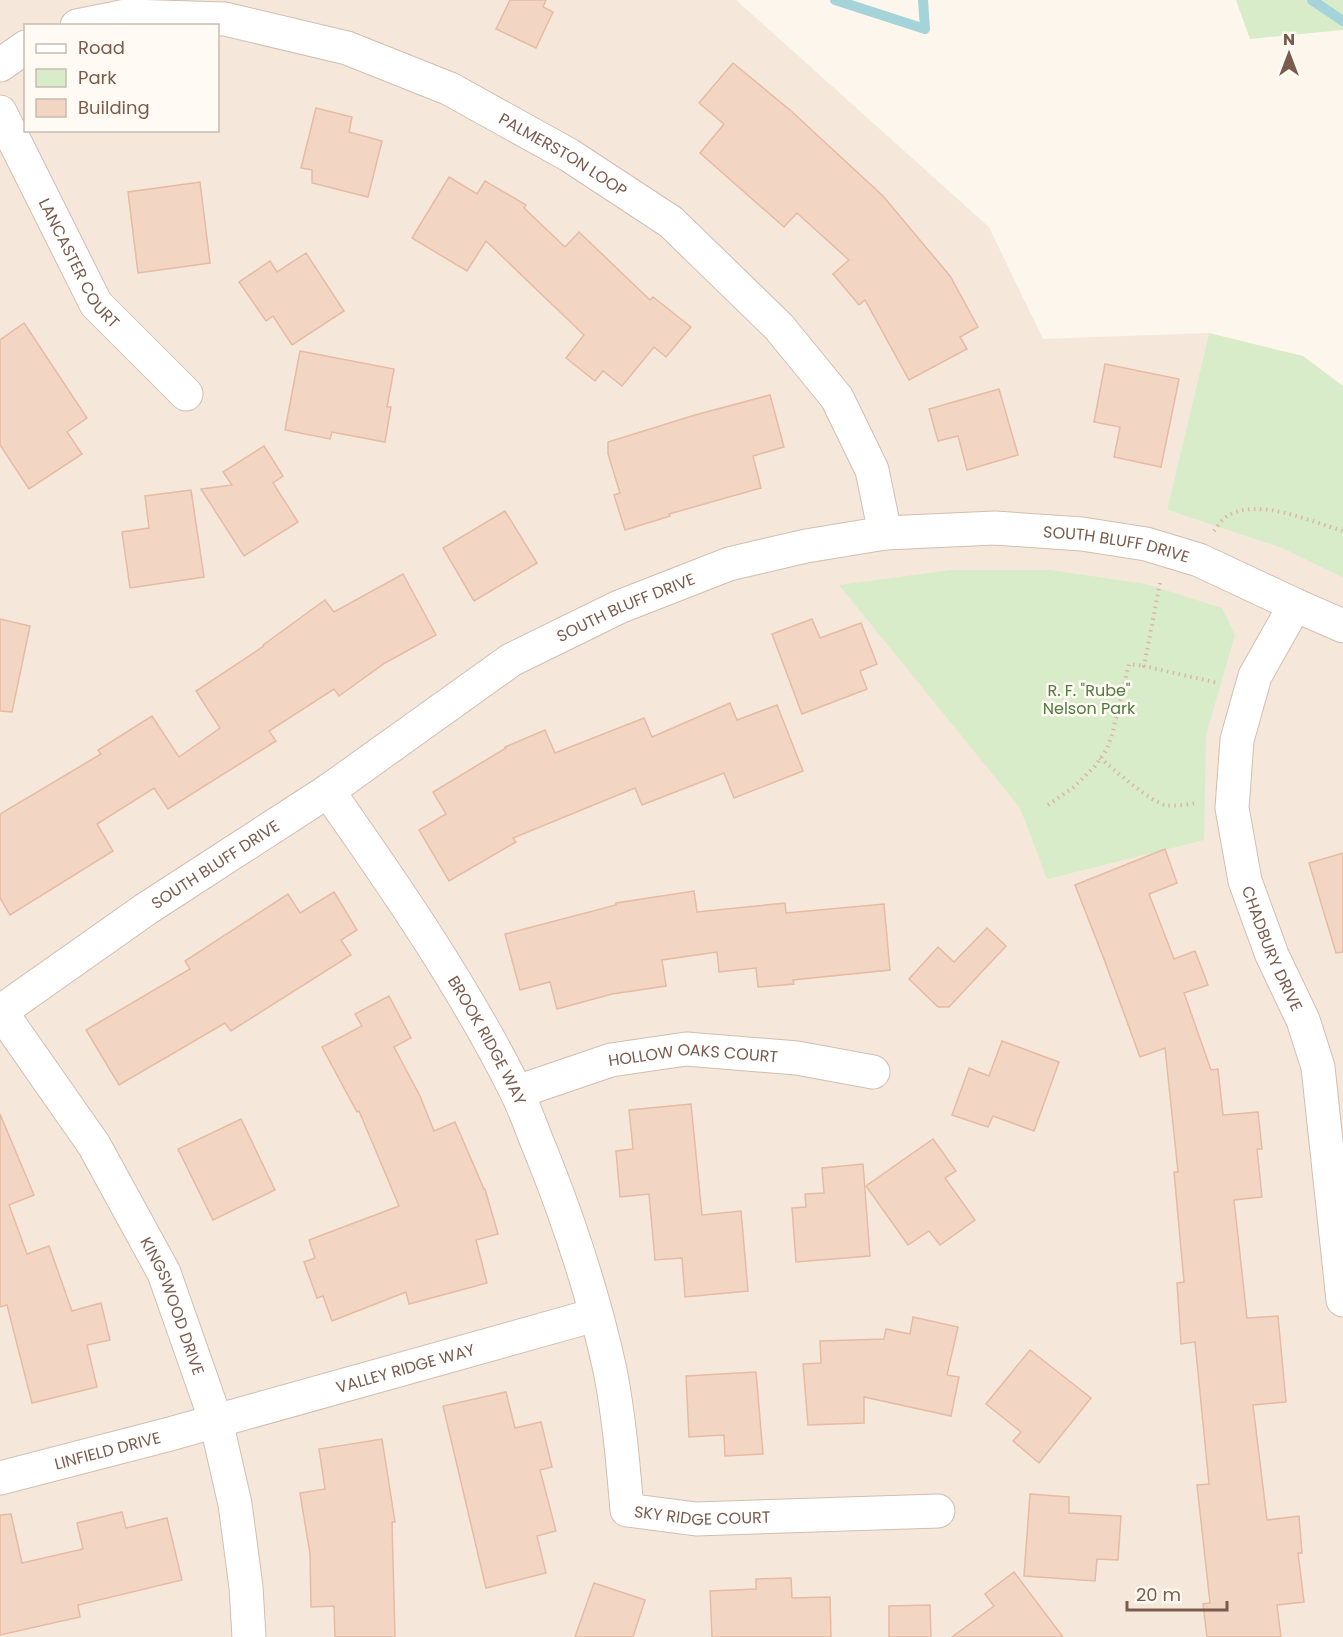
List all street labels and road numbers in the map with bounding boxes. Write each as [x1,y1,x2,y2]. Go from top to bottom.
street label: PALMERSTON LOOP [495,107,632,202]
street label: LANCASTER COURT [33,194,125,334]
street label: SOUTH BLUFF DRIVE [1042,520,1192,569]
street label: SOUTH BLUFF DRIVE [553,567,698,648]
street label: SOUTH BLUFF DRIVE [147,815,284,915]
street label: CHADBURY DRIVE [1236,883,1308,1015]
street label: BROOK RIDGE WAY [442,971,532,1109]
street label: HOLLOW OAKS COURT [607,1038,779,1072]
street label: KINGSWOOD DRIVE [134,1233,210,1378]
street label: VALLEY RIDGE WAY [334,1338,478,1399]
street label: LINFIELD DRIVE [52,1426,163,1475]
street label: SKY RIDGE COURT [633,1500,771,1531]

